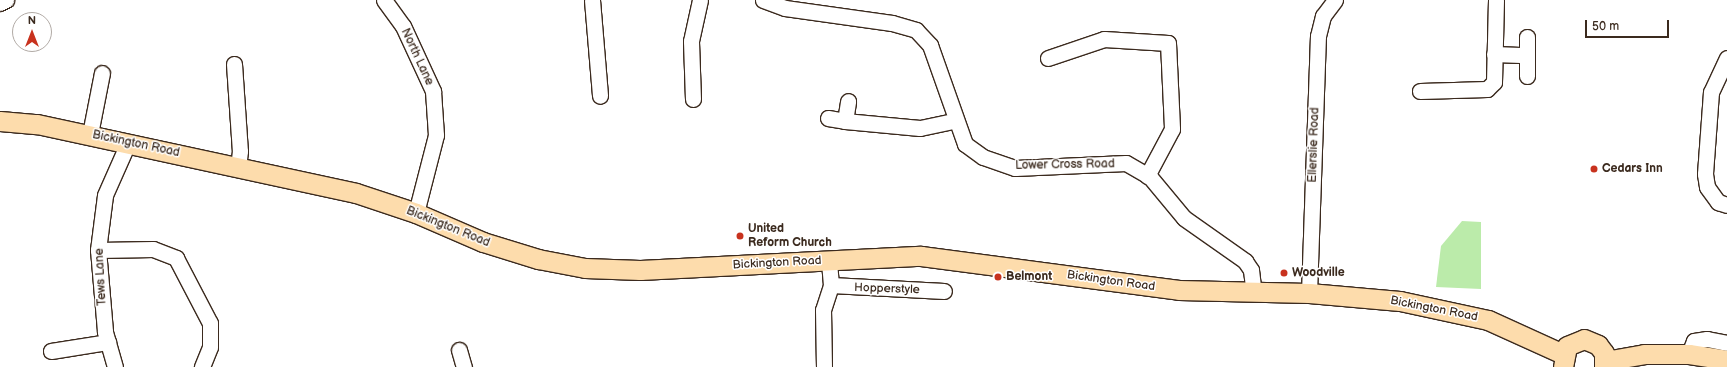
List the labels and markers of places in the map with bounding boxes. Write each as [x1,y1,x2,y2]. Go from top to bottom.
place label: Cedars Inn [1602,162,1663,176]
marker: Cedars Inn [1589,164,1599,174]
place label: United Reform Church [748,222,832,250]
marker: United Reform Church [735,231,745,241]
place label: Woodville [1292,266,1345,280]
marker: Woodville [1279,268,1289,278]
place label: Belmont [1006,270,1052,284]
marker: Belmont [993,272,1003,282]

